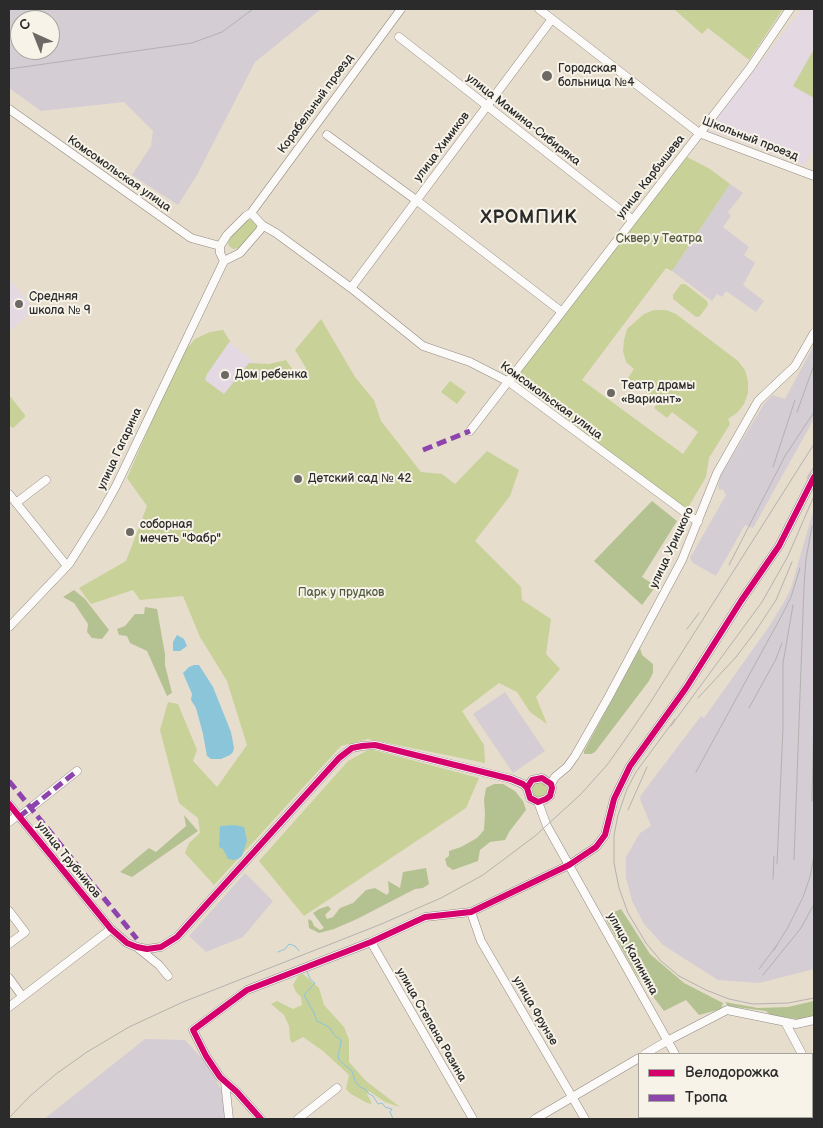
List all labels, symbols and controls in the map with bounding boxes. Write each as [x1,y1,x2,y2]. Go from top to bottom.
north arrow [10,10,60,60]
text: С [16,15,34,34]
street label: Корабельный проезд [275,52,357,156]
place label: Городская больница №4 [558,62,635,90]
marker: Городская больница №4 [540,69,554,83]
street label: улица Мамина-Сибиряка [463,71,583,169]
street label: улица Химиков [411,109,473,185]
street label: Школьный проезд [700,114,800,164]
street label: улица Карбышева [614,132,688,222]
street label: Комсомольская улица [64,133,174,215]
district label: ХРОМПИК [480,207,578,229]
park label: Сквер у Театра [616,232,702,246]
place label: Средняя школа № 9 [29,290,91,318]
marker: Средняя школа № 9 [13,298,25,310]
street label: Комсомольская улица [497,359,605,443]
place label: Дом ребенка [235,368,308,382]
marker: Дом ребенка [219,369,231,381]
place label: Театр драмы «Вариант» [621,379,695,407]
marker: Театр драмы «Вариант» [605,387,617,399]
street label: улица Гагарина [95,406,145,492]
place label: Детский сад № 42 [308,472,412,486]
marker: Детский сад № 42 [292,473,304,485]
street label: улица Урицкого [647,505,697,591]
place label: соборная мечеть "Фабр" [140,518,221,546]
marker: соборная мечеть "Фабр" [124,526,136,538]
park label: Парк у прудков [298,586,384,600]
street label: улица Трубников [33,819,103,901]
street label: улица Калинина [603,910,661,998]
street label: улица Степана Разина [393,966,469,1084]
street label: улица Фрунзе [509,974,561,1048]
legend [638,1053,813,1118]
text: Велодорожка [685,1063,779,1082]
text: Тропа [685,1088,728,1107]

